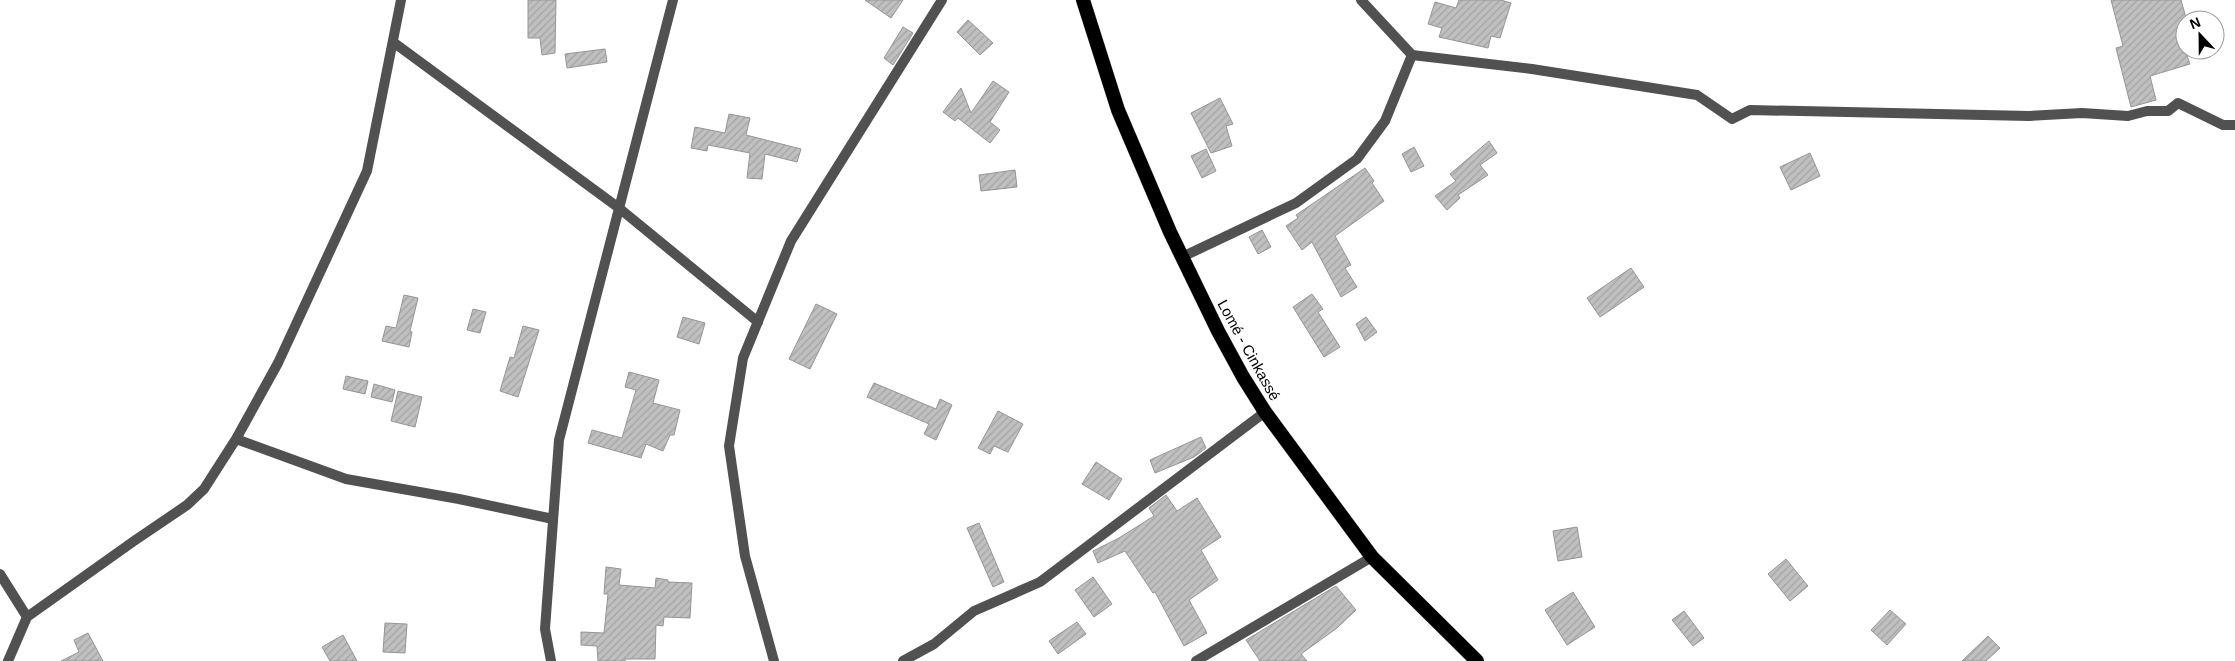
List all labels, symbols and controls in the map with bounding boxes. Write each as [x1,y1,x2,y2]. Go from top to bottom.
north arrow [2175,10,2225,60]
text: N [2187,14,2203,32]
street label: Lomé - Cinkassé [1214,297,1284,403]

